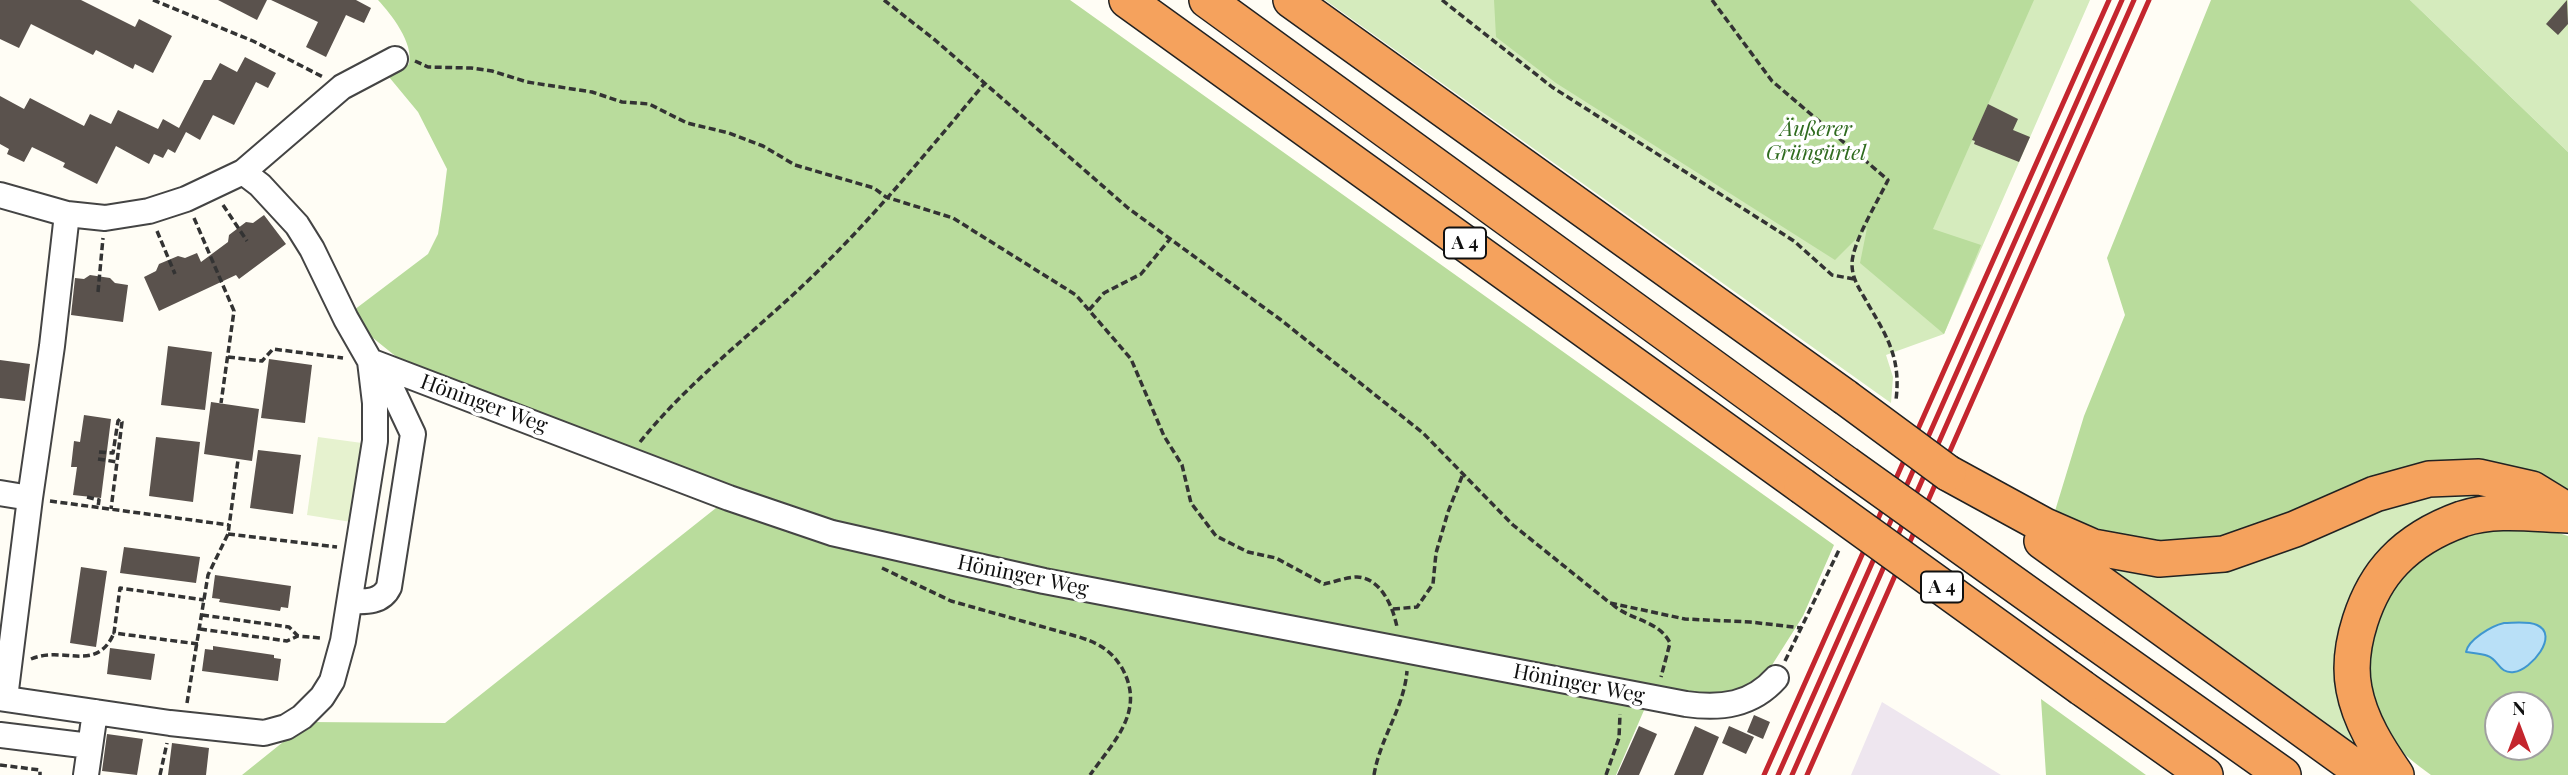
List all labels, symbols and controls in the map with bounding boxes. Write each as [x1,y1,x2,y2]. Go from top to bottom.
park label: Äußerer Grüngürtel [1766,116,1866,166]
road number: A 4 [1444,228,1486,258]
street label: Höninger Weg [417,369,551,439]
street label: Höninger Weg [955,550,1091,602]
road number: A 4 [1921,572,1963,602]
street label: Höninger Weg [1511,659,1647,709]
north arrow [2484,691,2554,761]
text: N [2512,694,2526,720]

